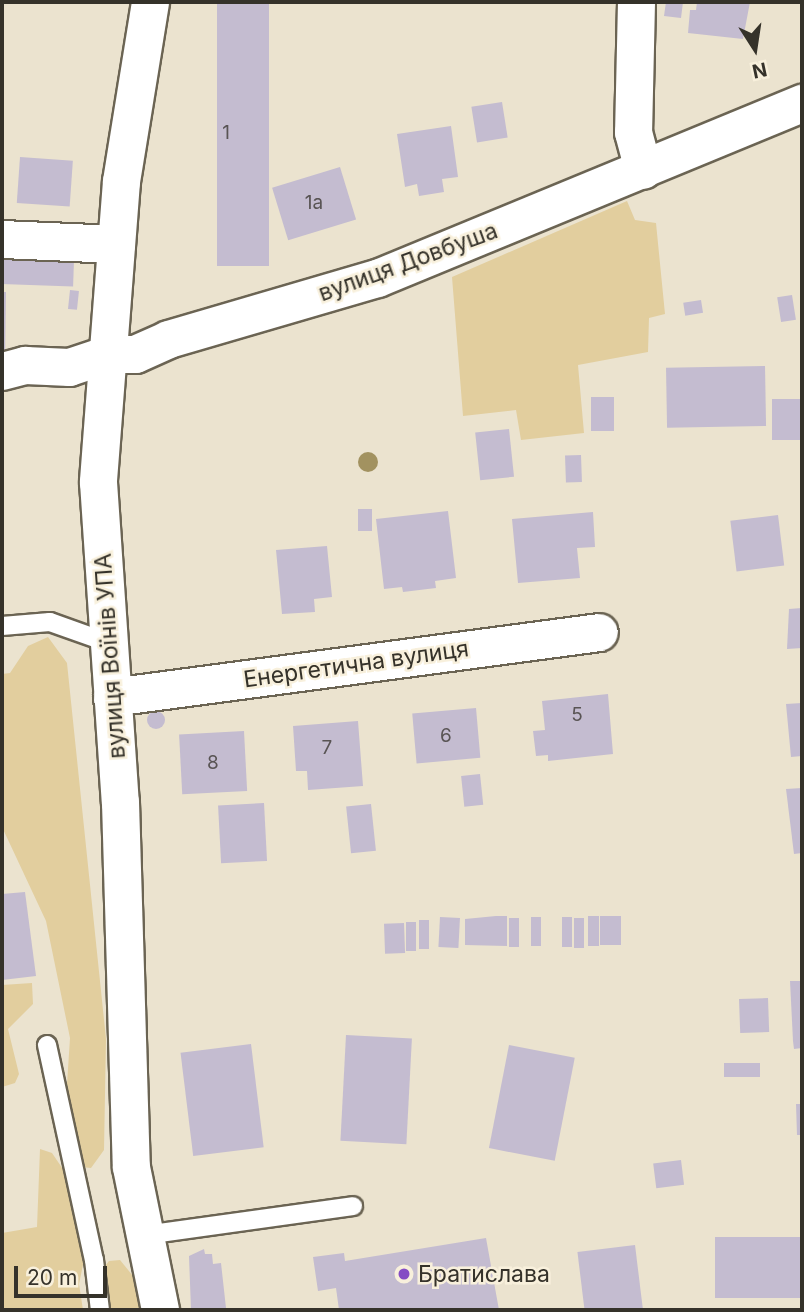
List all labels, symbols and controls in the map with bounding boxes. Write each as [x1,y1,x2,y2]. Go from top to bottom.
north arrow [720,14,790,84]
text: N [750,57,769,83]
house number: 1 [222,122,230,144]
house number: 1а [305,192,323,214]
street label: вулиця Довбуша [315,217,501,307]
street label: вулиця Воїнів УПА [89,552,131,760]
street label: Енергетична вулиця [242,635,470,693]
house number: 5 [571,704,583,726]
house number: 6 [440,725,452,747]
house number: 7 [322,737,332,759]
house number: 8 [207,752,219,774]
scale bar [18,1252,110,1296]
place label: Братислава [418,1260,550,1288]
text: 20 m [27,1265,77,1290]
marker: Братислава [396,1266,412,1282]

